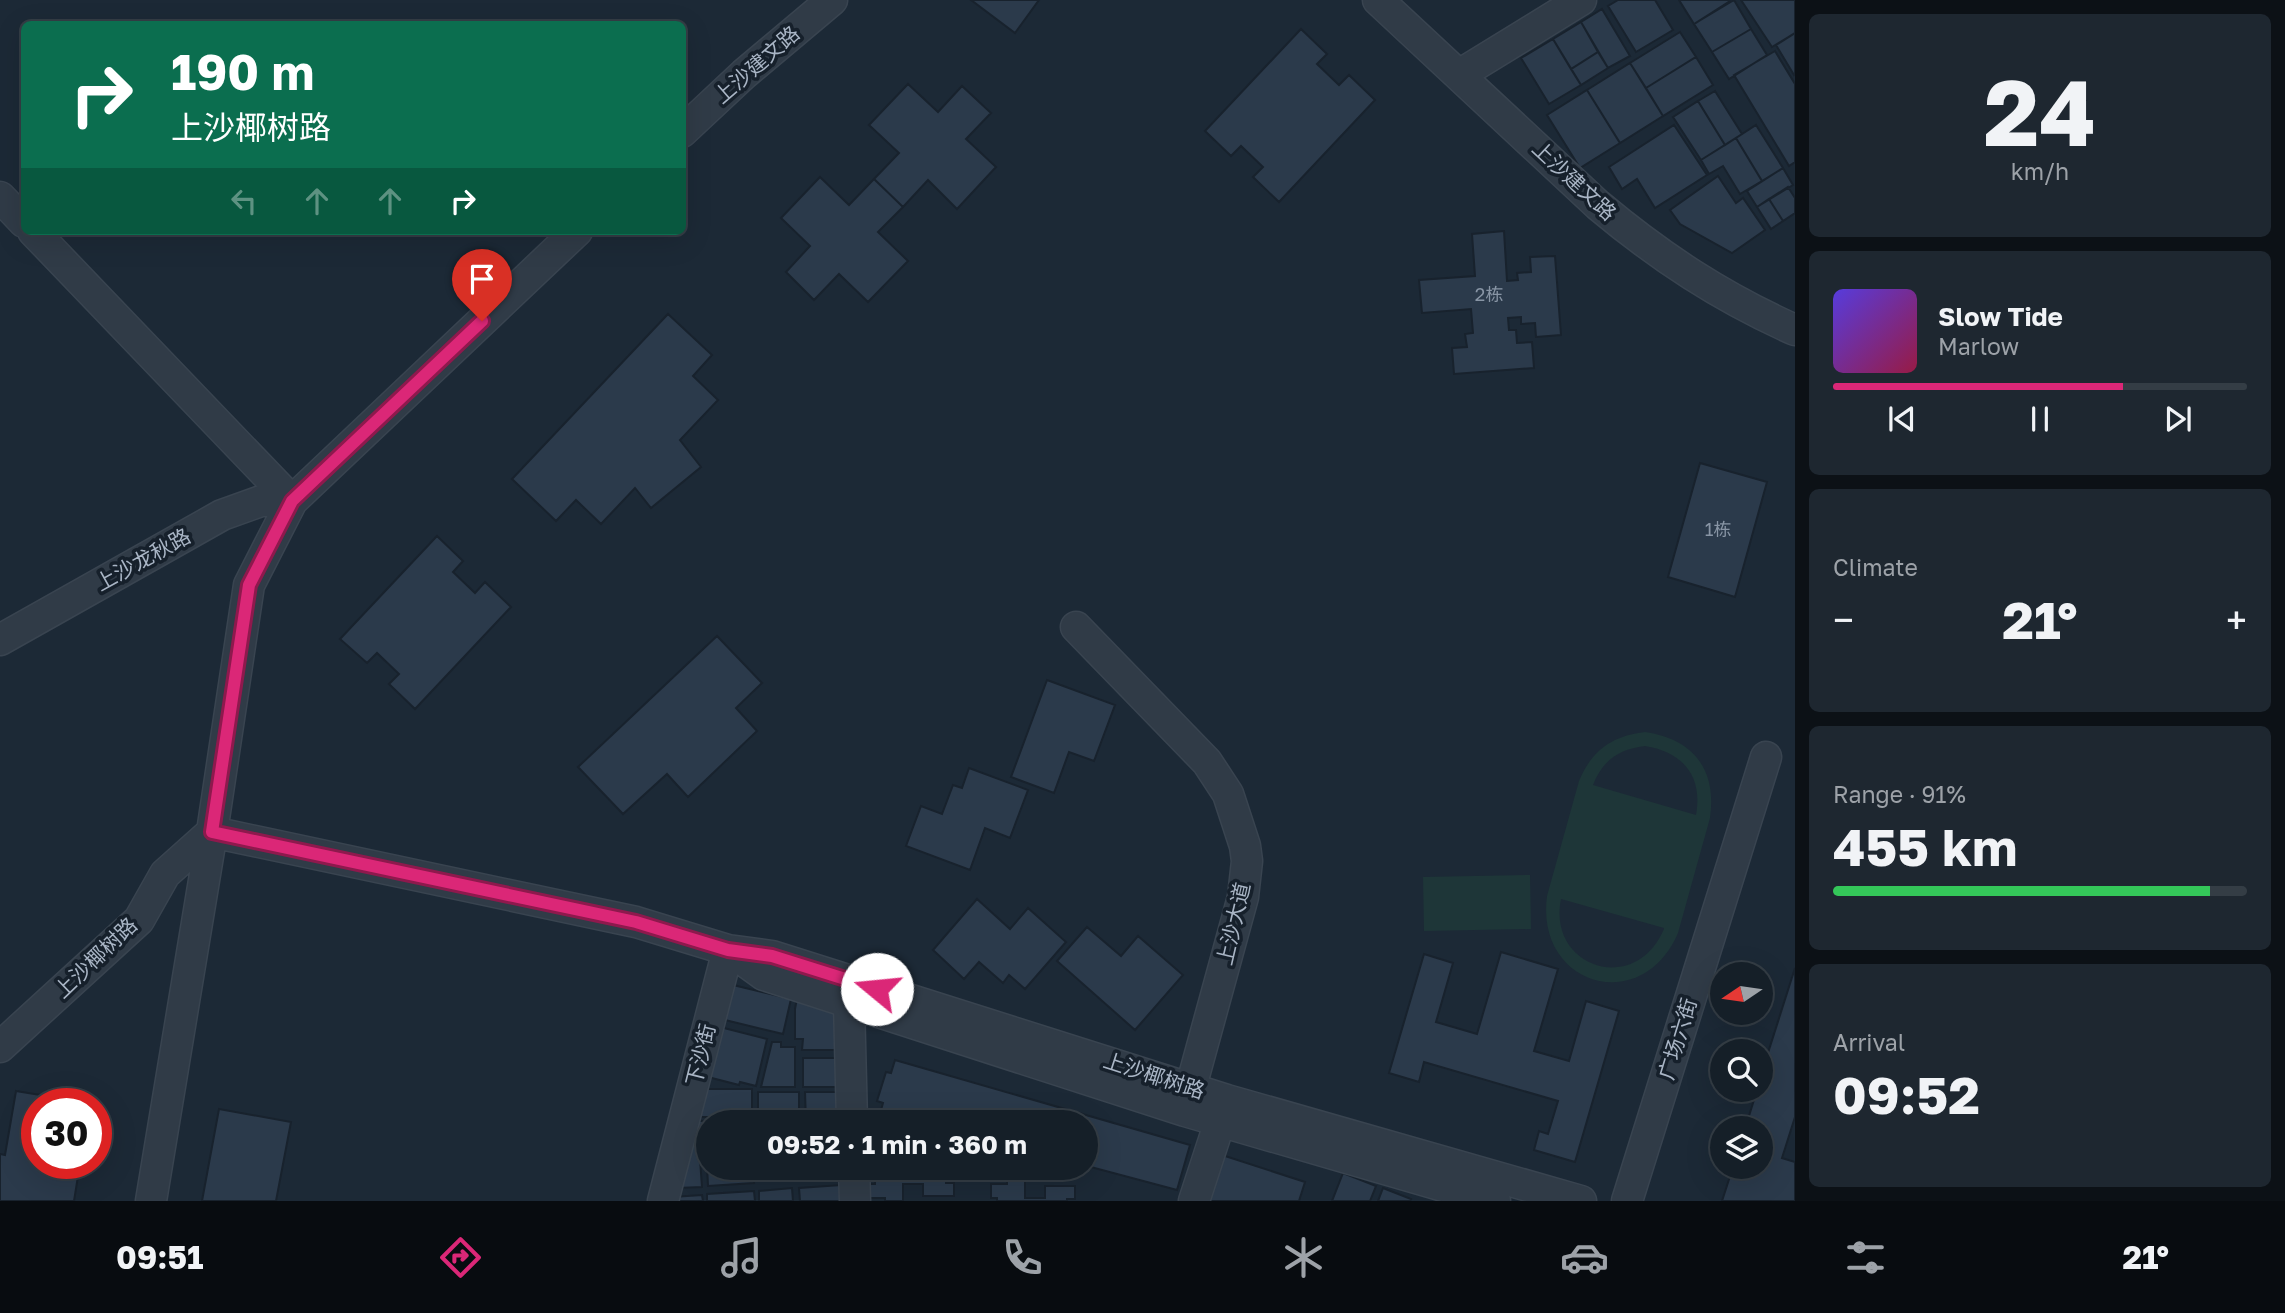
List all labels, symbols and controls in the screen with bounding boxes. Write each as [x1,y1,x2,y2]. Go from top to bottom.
street label: 上沙建文路 [708,20,804,108]
text: 190 m [171,42,314,101]
icon: right [56,49,147,140]
text: 24 [1984,57,2096,166]
text: 上沙椰树路 [171,108,331,146]
street label: 上沙建文路 [1527,135,1622,226]
text: km/h [2011,157,2069,185]
icon: left [225,182,263,220]
icon: ahead [298,182,336,220]
icon: ahead [371,182,409,220]
icon: right [444,182,482,220]
pin [452,249,512,321]
icon: arrive [463,260,501,298]
house number: 2栋 [1475,283,1503,305]
text: Slow Tide [1938,301,2063,332]
text: Marlow [1938,332,2019,360]
icon: previous [1883,400,1921,438]
icon: pause [2021,400,2059,438]
icon: next [2159,400,2197,438]
house number: 1栋 [1705,518,1731,540]
street label: 上沙龙秋路 [90,522,195,596]
text: Climate [1833,553,1918,581]
text: 21° [2002,588,2078,650]
text: − [1833,597,1854,642]
text: + [2226,597,2247,642]
text: Range · 91% [1833,780,1966,808]
text: 455 km [1833,815,2018,877]
street label: 上沙大道 [1211,880,1255,968]
street label: 上沙椰树路 [49,911,142,1003]
position arrow [840,952,914,1026]
north arrow [1710,962,1773,1026]
map controls [1710,962,1773,1179]
street label: 广场六街 [1652,995,1702,1083]
street label: 下沙街 [680,1021,720,1088]
text: Arrival [1833,1028,1905,1056]
button: search [1710,1039,1773,1102]
street label: 上沙椰树路 [1100,1046,1208,1104]
text: 09:52 [1833,1063,1980,1125]
speed limit sign: 30 [21,1088,112,1179]
button: layers [1710,1116,1773,1179]
text: 09:52 · 1 min · 360 m [767,1129,1027,1160]
icon: directions [436,1233,485,1282]
icon: music [717,1233,766,1282]
icon: phone [998,1233,1047,1282]
icon: climate [1279,1233,1328,1282]
icon: car [1560,1233,1609,1282]
icon: filters [1841,1233,1890,1282]
text: 09:51 [116,1238,203,1276]
text: 21° [2123,1238,2169,1276]

